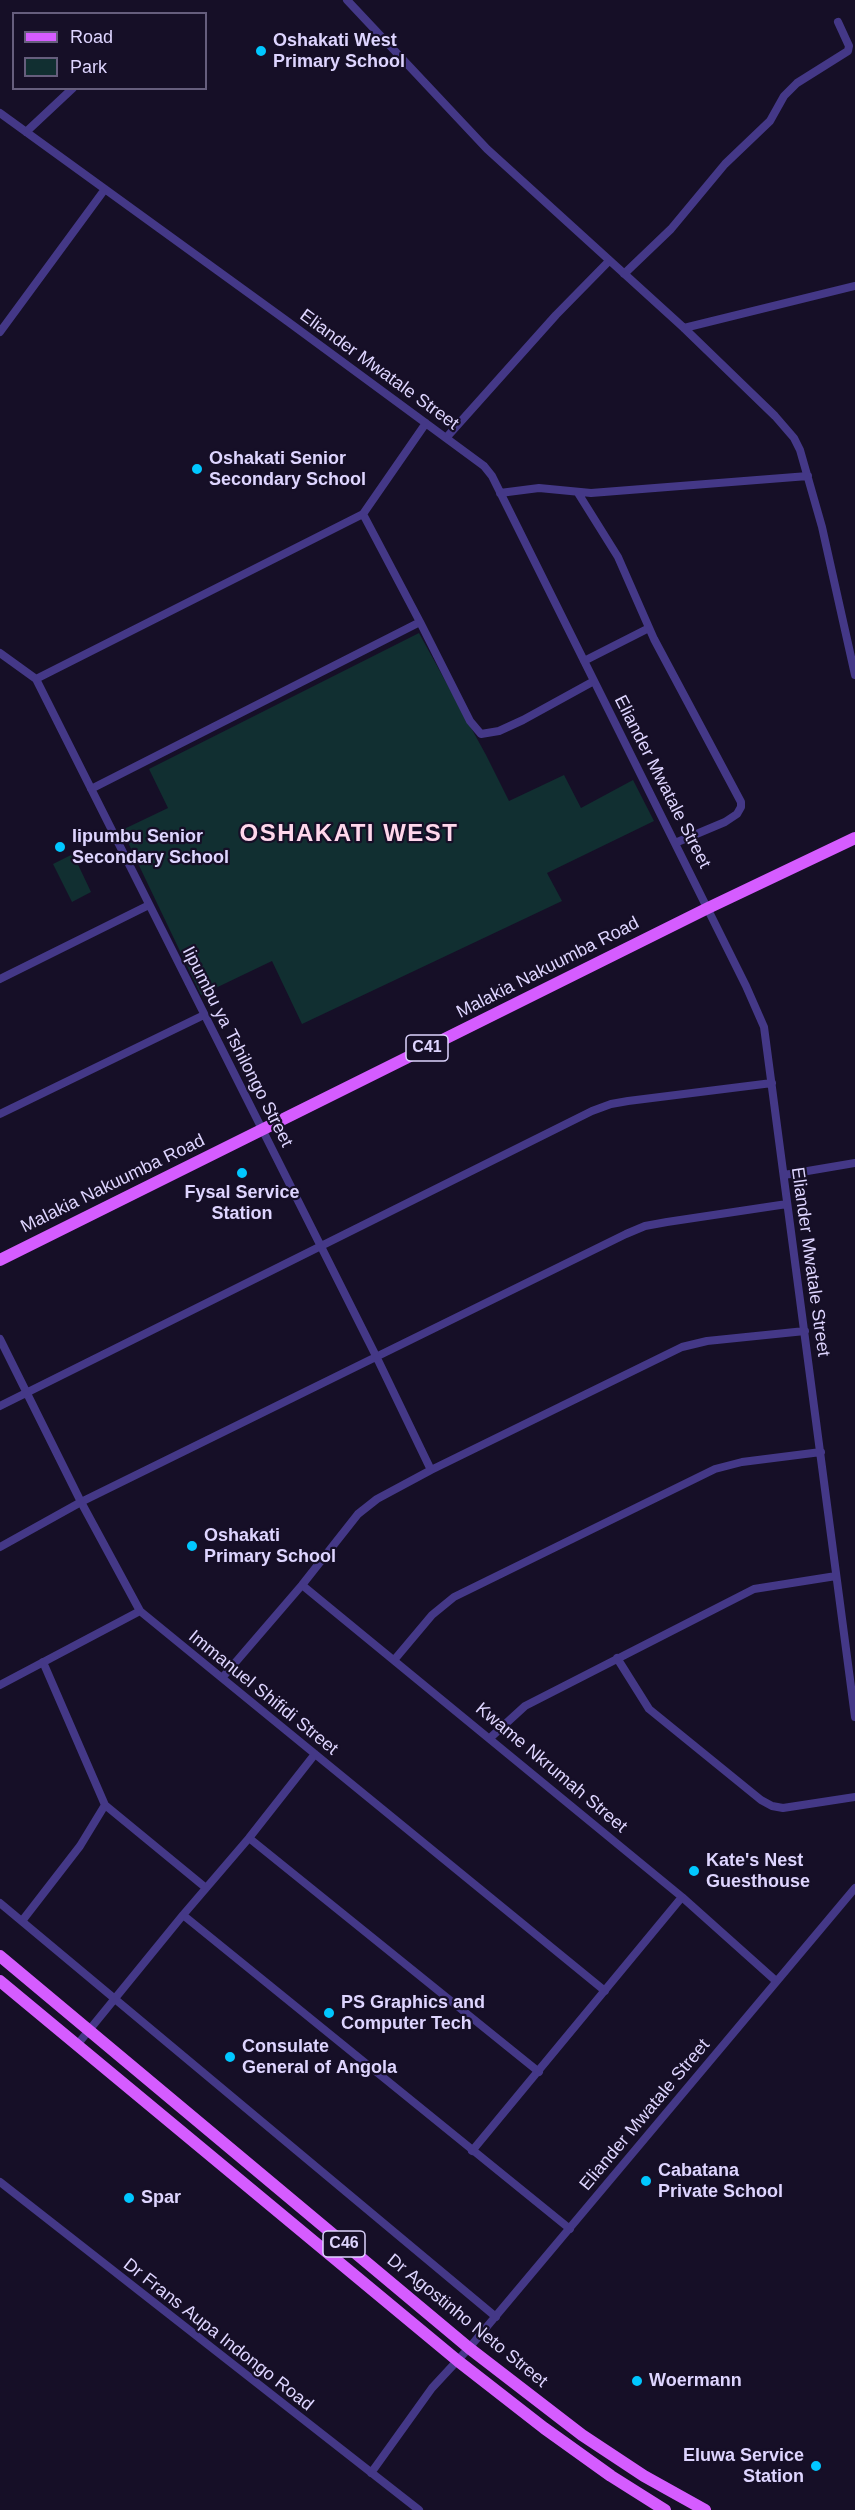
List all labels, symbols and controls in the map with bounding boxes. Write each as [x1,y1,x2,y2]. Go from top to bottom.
legend [12,12,207,90]
text: Road [70,27,113,47]
place label: Oshakati West Primary School [273,30,405,72]
marker: Oshakati West Primary School [254,44,268,58]
text: Park [70,57,107,77]
street label: Eliander Mwatale Street [295,305,463,435]
place label: Oshakati Senior Secondary School [209,448,366,490]
marker: Oshakati Senior Secondary School [190,462,204,476]
street label: Eliander Mwatale Street [609,692,715,872]
district label: OSHAKATI WEST [239,820,459,848]
place label: Iipumbu Senior Secondary School [72,826,229,868]
marker: Iipumbu Senior Secondary School [53,840,67,854]
street label: Malakia Nakuumba Road [453,913,643,1023]
street label: Iipumbu ya Tshilongo Street [177,943,297,1151]
road number: C41 [406,1035,448,1061]
street label: Malakia Nakuumba Road [17,1130,209,1238]
marker: Fysal Service Station [235,1166,249,1180]
street label: Eliander Mwatale Street [786,1166,834,1358]
place label: Fysal Service Station [184,1182,300,1224]
place label: Oshakati Primary School [204,1525,336,1568]
marker: Oshakati Primary School [185,1539,199,1553]
street label: Immanuel Shifidi Street [184,1626,342,1760]
street label: Kwame Nkrumah Street [471,1698,631,1838]
place label: Kate's Nest Guesthouse [706,1850,810,1892]
marker: Kate's Nest Guesthouse [687,1864,701,1878]
place label: PS Graphics and Computer Tech [341,1992,485,2034]
marker: PS Graphics and Computer Tech [322,2006,336,2020]
street label: Eliander Mwatale Street [575,2035,715,2195]
place label: Consulate General of Angola [242,2036,397,2078]
marker: Consulate General of Angola [223,2050,237,2064]
place label: Cabatana Private School [658,2160,783,2202]
marker: Cabatana Private School [639,2174,653,2188]
place label: Spar [141,2187,181,2209]
marker: Spar [122,2191,136,2205]
road number: C46 [323,2231,365,2257]
street label: Dr Agostinho Neto Street [382,2250,552,2392]
street label: Dr Frans Aupa Indongo Road [119,2254,317,2416]
place label: Woermann [649,2370,742,2392]
marker: Woermann [630,2374,644,2388]
place label: Eluwa Service Station [683,2445,804,2488]
marker: Eluwa Service Station [809,2459,823,2473]

